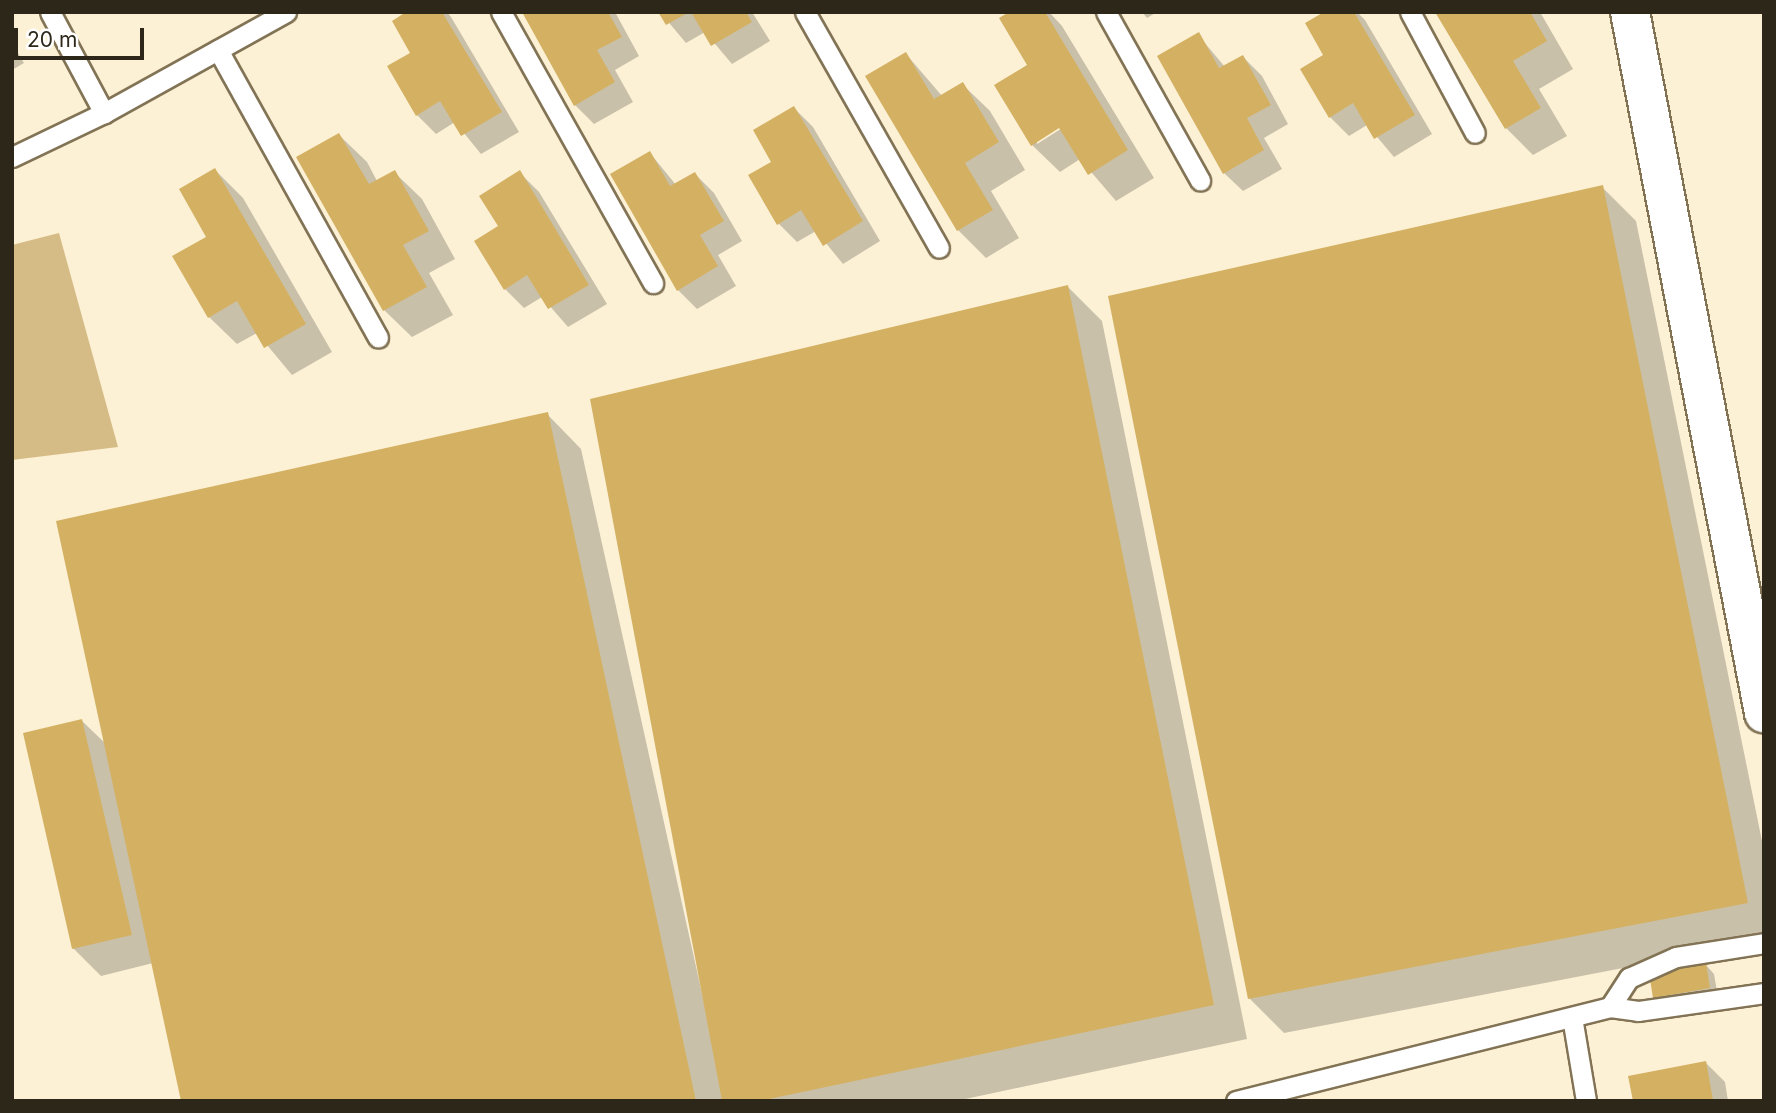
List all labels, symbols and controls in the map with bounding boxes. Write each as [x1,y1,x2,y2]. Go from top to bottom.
scale bar [18,14,147,58]
text: 20 m [27,27,77,52]

